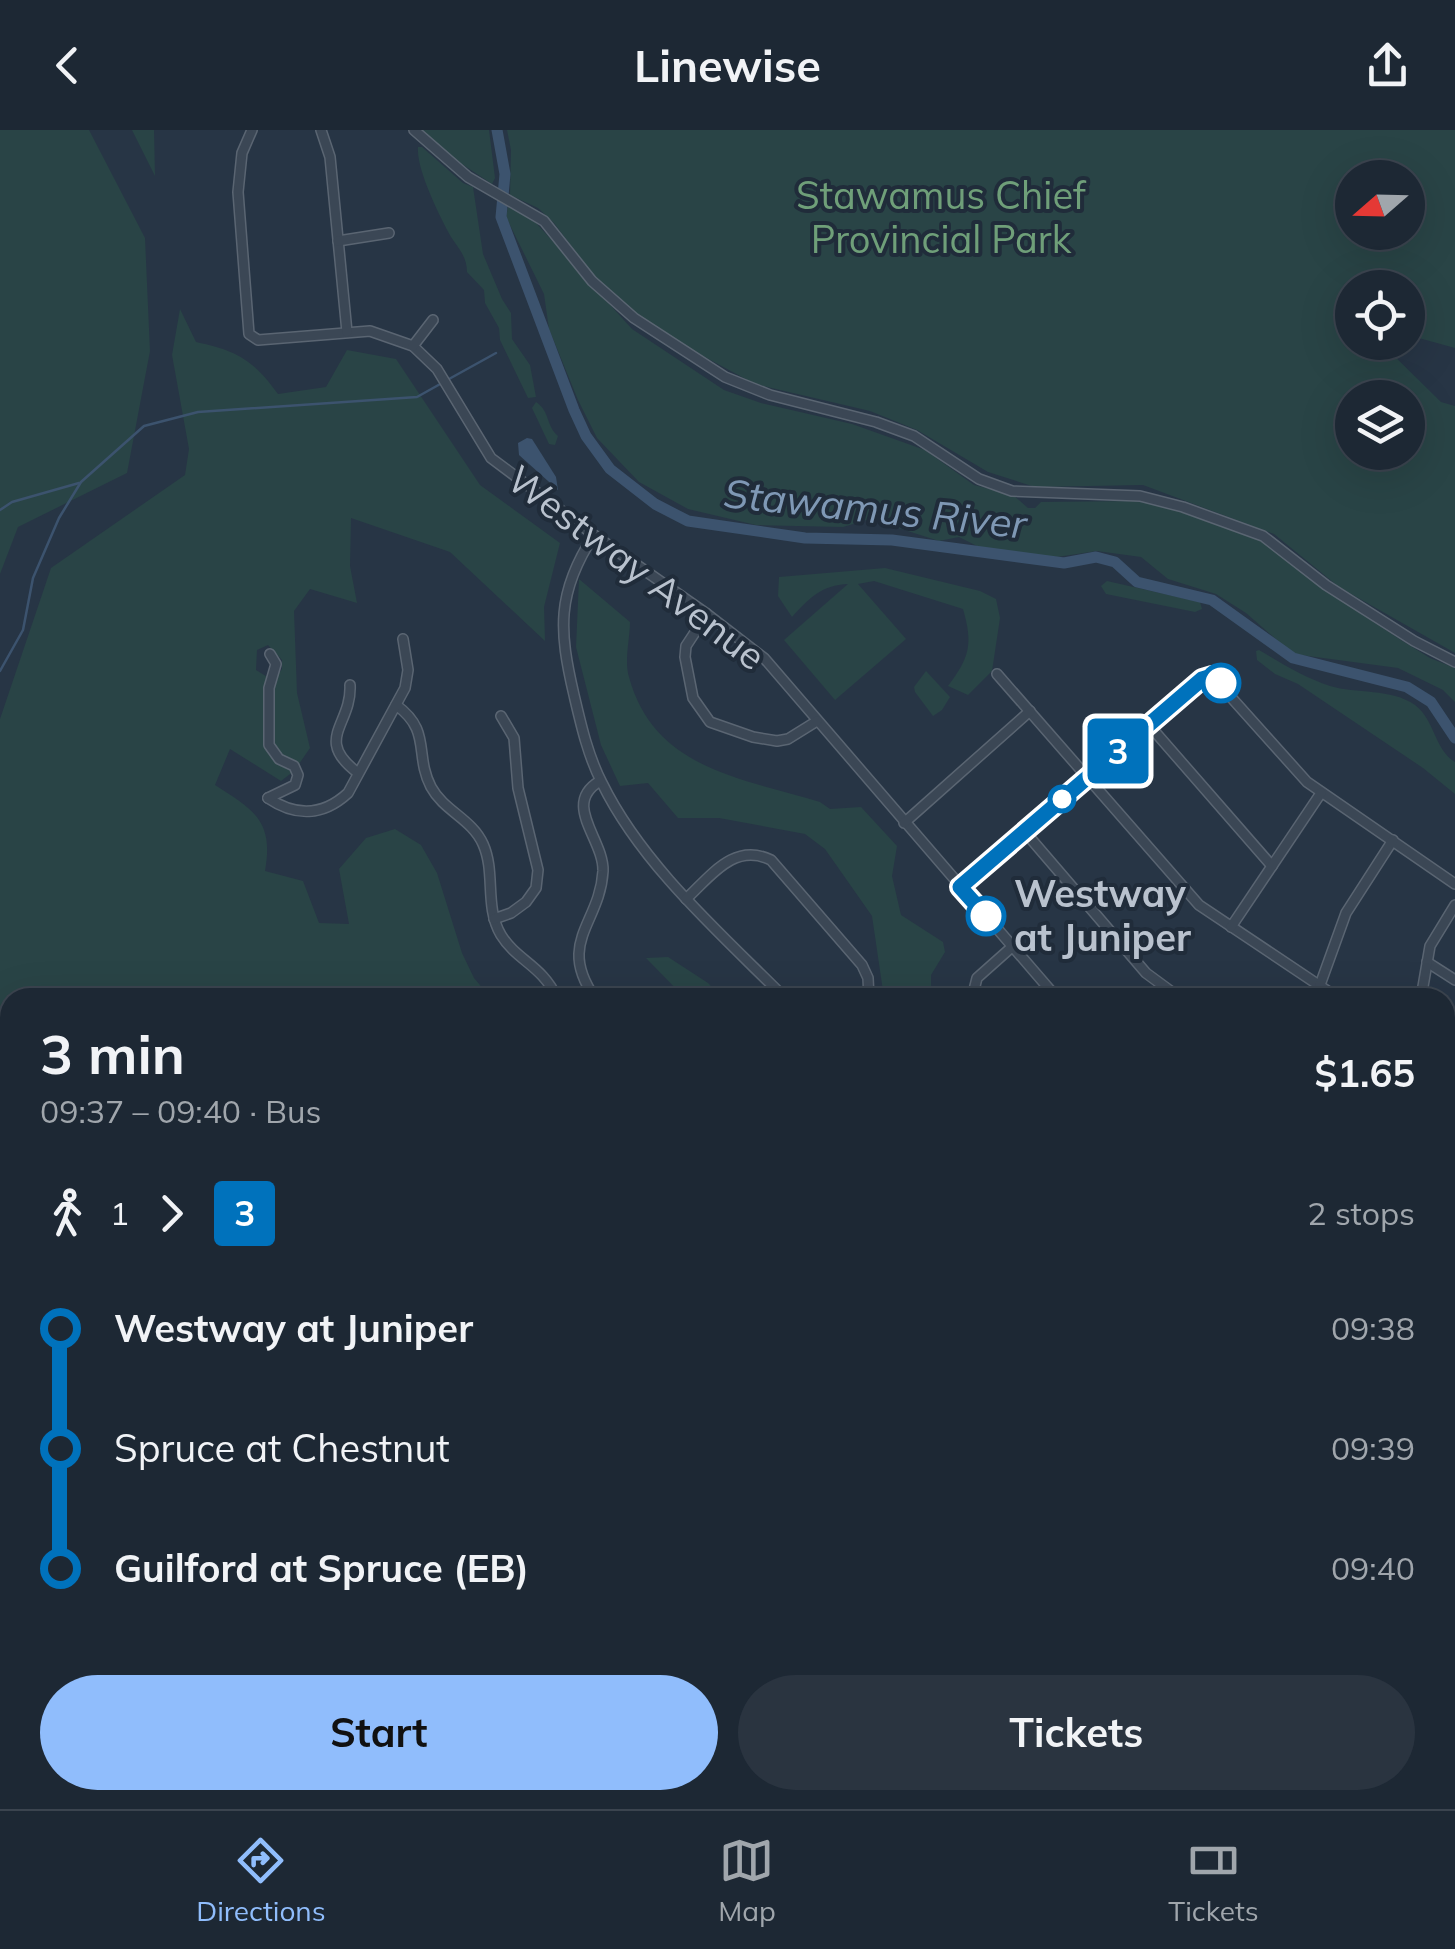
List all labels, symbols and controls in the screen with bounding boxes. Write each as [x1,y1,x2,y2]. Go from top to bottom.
text: Linewise [634,37,821,93]
icon: back [40,38,95,93]
icon: share [1360,38,1415,93]
north arrow [1335,160,1425,250]
map controls [1335,160,1425,470]
park label: Stawamus Chief Provincial Park [796,171,1087,263]
button: locate [1335,270,1425,360]
button: layers [1335,380,1425,470]
street label: Westway Avenue [498,455,775,680]
water label: Stawamus River [721,467,1030,549]
unlabelled marker [1202,664,1240,702]
line badge: 3 [1086,718,1150,784]
text: 3 [1107,729,1129,773]
unlabelled marker [1049,786,1075,812]
place label: Westway at Juniper [1014,869,1191,961]
marker: Westway at Juniper [967,897,1005,935]
text: 3 min [40,1019,185,1088]
text: $1.65 [1314,1049,1415,1097]
text: 09:37 – 09:40 · Bus [40,1091,321,1131]
icon: walk [40,1186,95,1241]
icon: forward [144,1186,199,1241]
text: 3 [234,1191,255,1235]
text: 1 [110,1193,129,1233]
text: 2 stops [1307,1193,1415,1233]
text: Westway at Juniper [114,1304,473,1352]
text: 09:38 [1331,1308,1415,1348]
text: Spruce at Chestnut [114,1424,450,1472]
text: 09:39 [1331,1428,1415,1468]
text: Guilford at Spruce (EB) [114,1544,529,1592]
text: 09:40 [1331,1548,1415,1588]
button: Start [40,1675,718,1790]
button: Tickets [738,1675,1415,1790]
tab: Directions [196,1833,326,1928]
tab: Map [718,1833,776,1928]
tab: Tickets [1168,1833,1259,1928]

